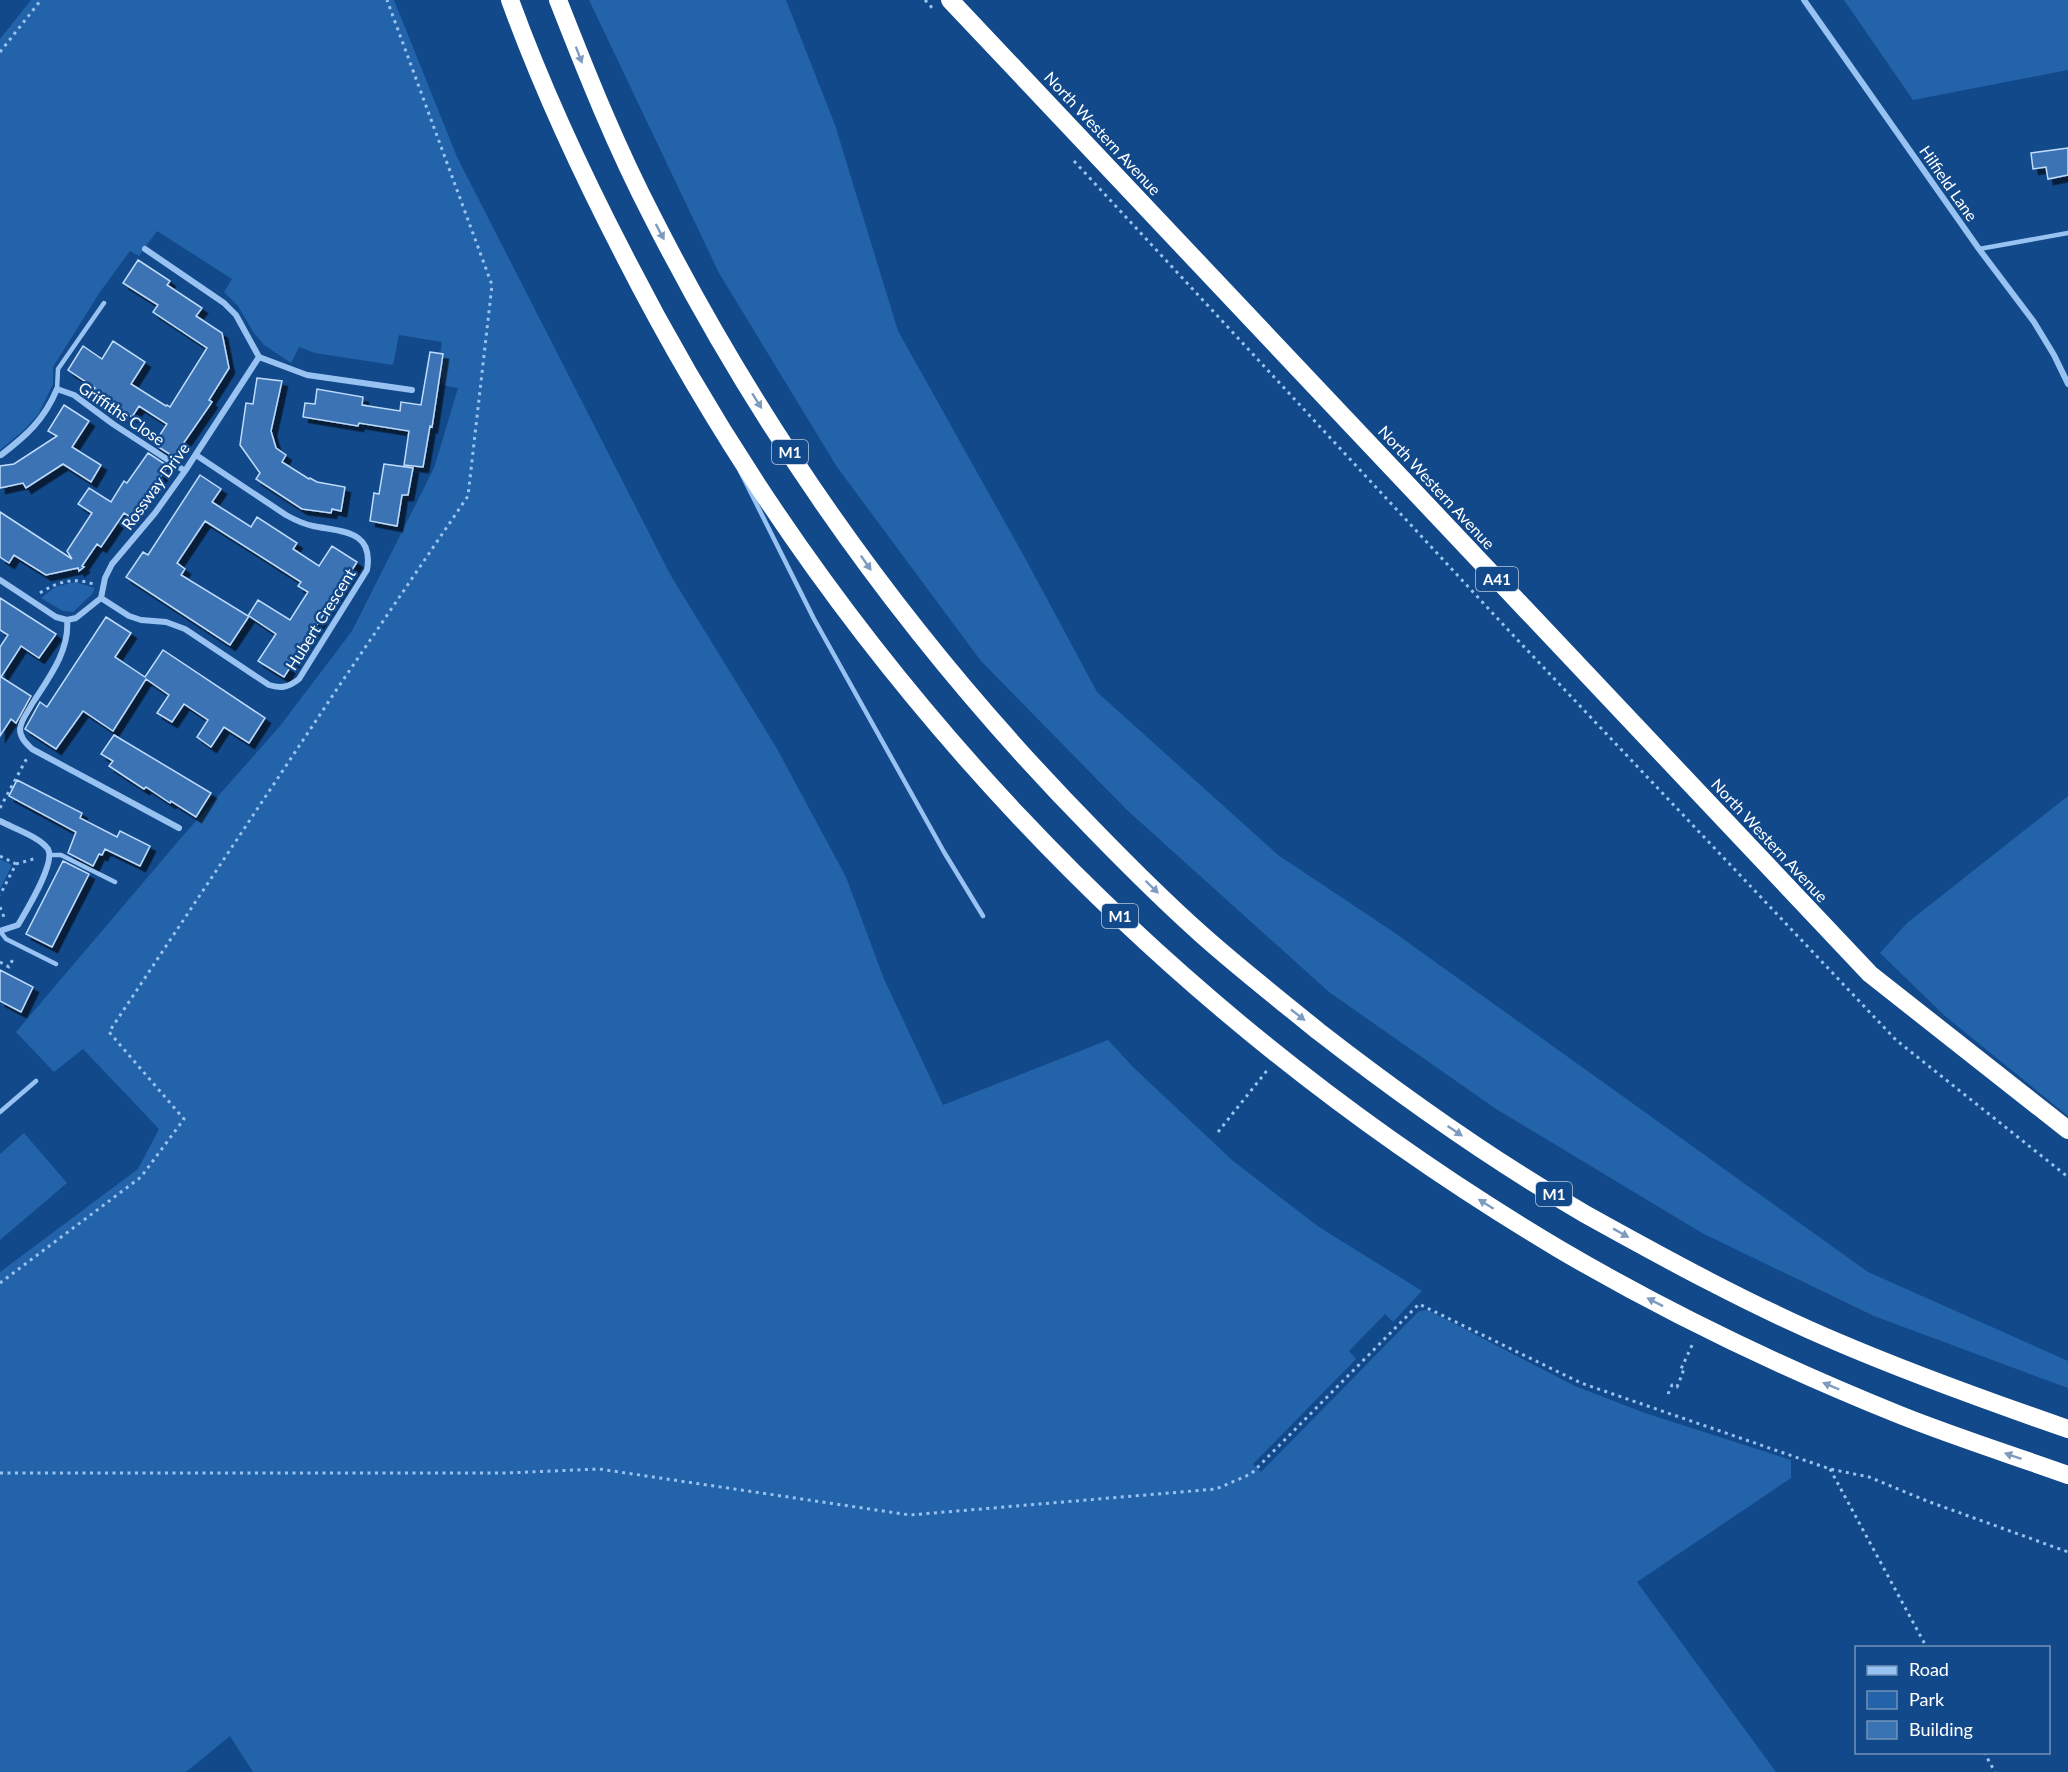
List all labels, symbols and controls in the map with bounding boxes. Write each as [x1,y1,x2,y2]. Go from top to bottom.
one-way arrow [574,46,584,64]
street label: North Western Avenue [1041,67,1165,199]
street label: Hilfield Lane [1916,142,1982,224]
one-way arrow [655,224,665,241]
street label: Griffiths Close [75,377,169,449]
one-way arrow [751,393,762,409]
street label: North Western Avenue [1375,421,1499,553]
street label: Rossway Drive [117,439,193,533]
road number: M1 [772,440,808,464]
one-way arrow [860,554,872,570]
street label: Hubert Crescent [281,565,359,673]
road number: A41 [1476,567,1518,591]
street label: North Western Avenue [1708,774,1832,906]
one-way arrow [1144,879,1158,893]
road number: M1 [1102,904,1138,928]
one-way arrow [1291,1008,1306,1020]
one-way arrow [1447,1125,1463,1136]
road number: M1 [1536,1182,1572,1206]
one-way arrow [1478,1198,1495,1209]
one-way arrow [1613,1228,1630,1238]
one-way arrow [1646,1297,1663,1307]
one-way arrow [1821,1381,1839,1391]
one-way arrow [2004,1450,2022,1460]
legend [1855,1646,2050,1754]
text: Road [1909,1658,1949,1680]
text: Park [1909,1688,1945,1710]
text: Building [1909,1718,1973,1740]

